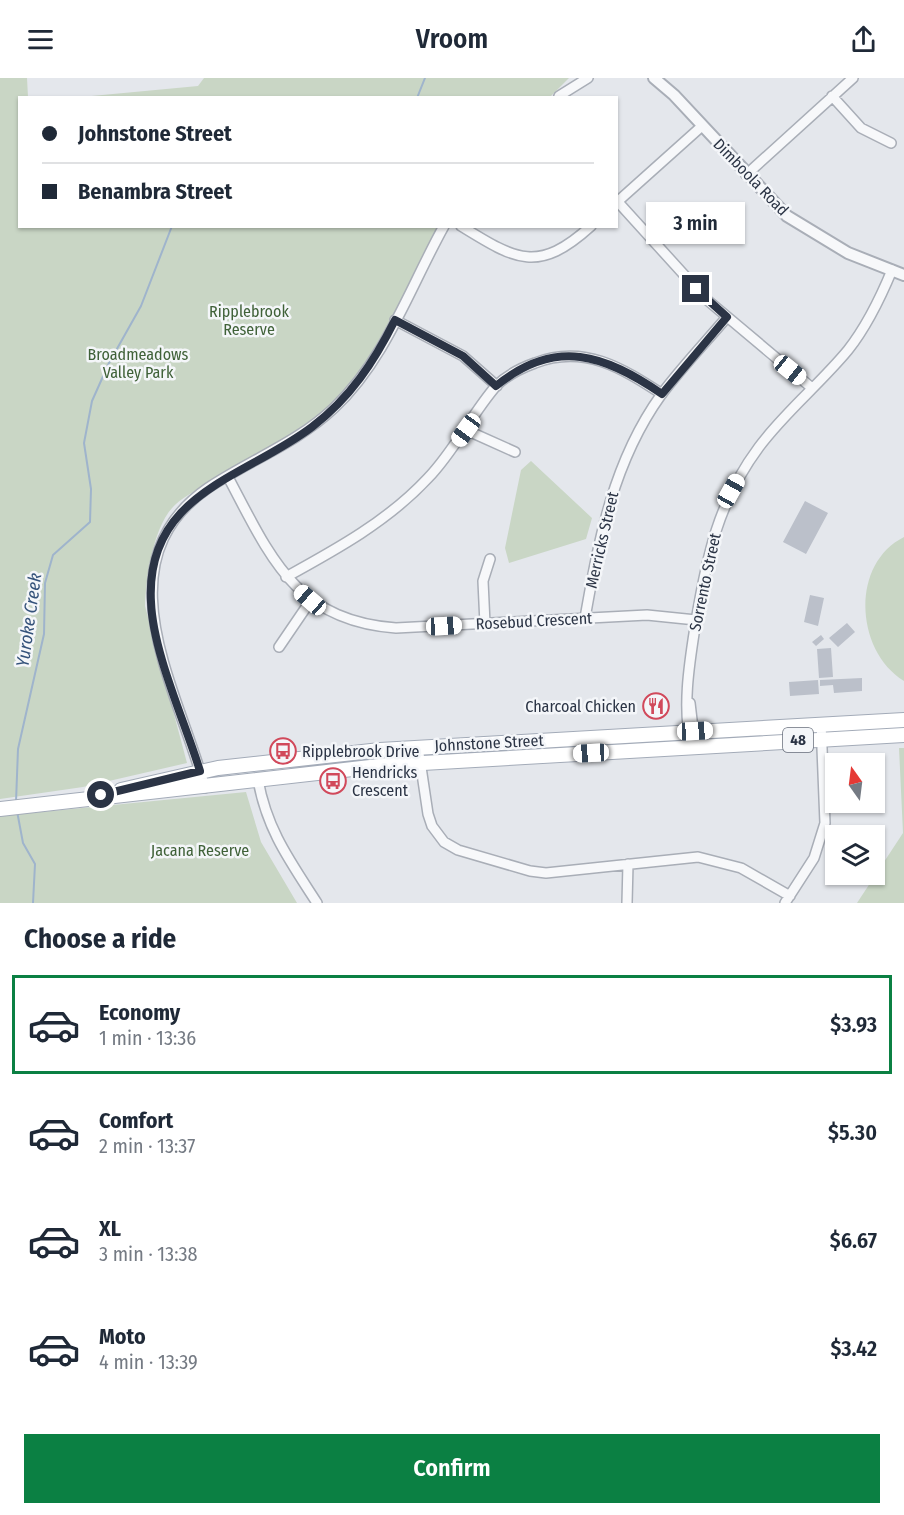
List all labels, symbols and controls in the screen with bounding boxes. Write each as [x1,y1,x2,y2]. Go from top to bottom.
icon: menu [24,23,57,56]
text: Vroom [416,23,488,55]
icon: share [847,23,880,56]
text: Johnstone Street [78,120,232,147]
street label: Dimboola Road [709,134,793,220]
text: Benambra Street [78,178,232,205]
callout: 3 min [646,202,746,244]
text: 3 min [673,211,718,235]
route end [682,275,709,302]
park label: Ripplebrook Reserve [209,302,289,339]
park label: Broadmeadows Valley Park [88,345,189,382]
car [770,352,810,388]
car [448,410,484,450]
car [714,471,748,511]
street label: Merricks Street [582,489,623,590]
street label: Sorrento Street [685,530,725,633]
water label: Yuroke Creek [12,572,46,668]
car [291,581,329,619]
street label: Rosebud Crescent [475,608,594,634]
car [426,616,462,636]
restaurant icon: Charcoal Chicken [641,691,671,721]
place label: Charcoal Chicken [525,697,636,716]
car [677,721,713,741]
road number: 48 [783,728,813,752]
street label: Johnstone Street [434,731,545,755]
bus stop icon: Ripplebrook Drive [268,736,298,766]
place label: Ripplebrook Drive [302,742,419,761]
car [573,743,609,763]
north arrow [825,753,885,813]
map controls [825,753,885,885]
place label: Hendricks Crescent [352,763,417,800]
bus stop icon: Hendricks Crescent [318,766,348,796]
route start [87,781,114,808]
button: layers [825,825,885,885]
park label: Jacana Reserve [151,841,249,860]
text: Choose a ride [24,923,176,955]
icon: car [27,998,81,1052]
text: Economy [99,999,180,1026]
text: $3.93 [830,1011,877,1038]
text: 1 min · 13:36 [99,1026,196,1050]
icon: car [27,1106,81,1160]
text: Comfort [99,1107,173,1134]
text: $5.30 [828,1119,877,1146]
text: 2 min · 13:37 [99,1134,195,1158]
icon: car [27,1214,81,1268]
text: XL [99,1215,121,1242]
text: $6.67 [830,1227,877,1254]
text: 3 min · 13:38 [99,1242,198,1266]
icon: car [27,1322,81,1376]
text: Moto [99,1323,146,1350]
text: $3.42 [830,1335,877,1362]
text: 4 min · 13:39 [99,1350,198,1374]
button: Confirm [24,1434,880,1503]

